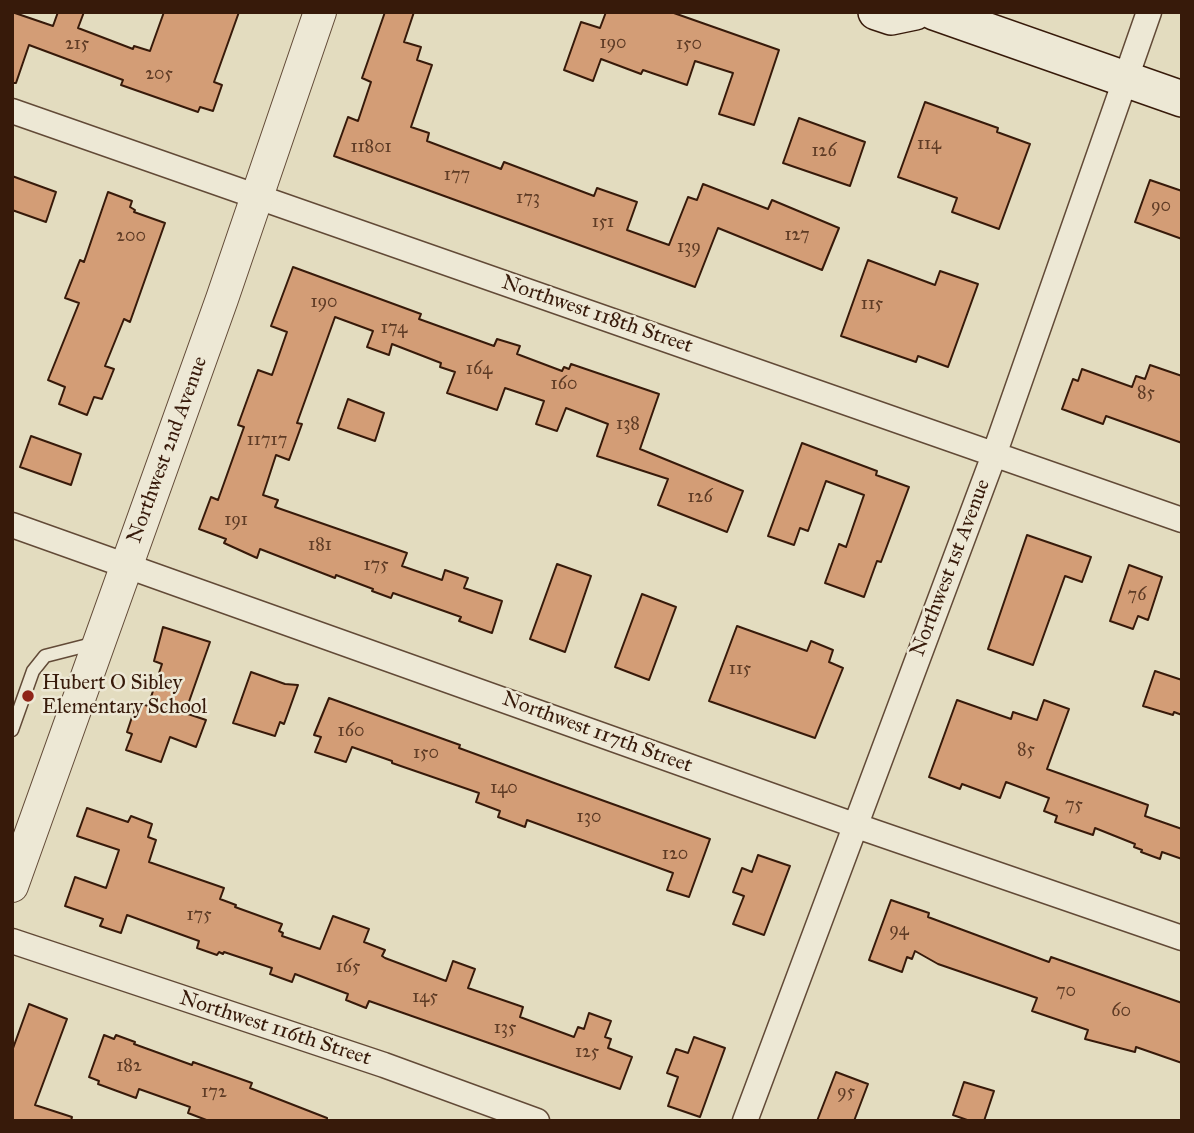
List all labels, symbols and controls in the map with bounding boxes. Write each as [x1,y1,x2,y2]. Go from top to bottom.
house number: 190 [599,33,627,55]
house number: 215 [65,34,89,56]
house number: 150 [676,34,702,56]
house number: 205 [145,64,173,86]
house number: 114 [917,134,941,156]
house number: 11801 [350,137,392,159]
house number: 126 [811,141,837,163]
house number: 177 [444,165,470,187]
house number: 173 [516,188,540,210]
house number: 90 [1151,196,1171,218]
house number: 151 [592,212,614,234]
house number: 127 [784,225,810,247]
house number: 200 [116,226,146,248]
house number: 139 [677,237,701,259]
street label: Northwest 118th Street [498,270,696,360]
house number: 190 [310,292,338,314]
house number: 115 [861,294,883,316]
house number: 174 [381,318,407,340]
street label: Northwest 2nd Avenue [123,353,213,547]
house number: 164 [466,359,492,381]
house number: 160 [551,374,577,396]
house number: 85 [1137,383,1155,405]
house number: 138 [616,414,640,436]
house number: 11717 [247,430,287,452]
street label: Northwest 1st Avenue [906,476,996,660]
house number: 126 [687,487,713,509]
house number: 191 [224,510,248,532]
house number: 181 [308,535,332,557]
house number: 175 [363,555,389,577]
house number: 76 [1128,585,1146,607]
house number: 115 [729,659,751,681]
place label: Hubert O Sibley Elementary School [42,671,207,721]
street label: Northwest 117th Street [499,687,695,779]
marker: Hubert O Sibley Elementary School [20,688,36,704]
house number: 160 [338,721,364,743]
house number: 85 [1017,740,1035,762]
house number: 150 [413,743,439,765]
house number: 140 [490,778,518,800]
house number: 75 [1065,795,1083,817]
house number: 130 [577,807,601,829]
house number: 120 [662,844,688,866]
house number: 175 [186,905,212,927]
house number: 94 [889,920,909,942]
house number: 165 [336,957,360,979]
house number: 70 [1056,981,1076,1003]
street label: Northwest 116th Street [176,986,374,1072]
house number: 145 [412,987,438,1009]
house number: 60 [1111,1001,1131,1023]
house number: 135 [494,1018,516,1040]
house number: 125 [575,1042,599,1064]
house number: 182 [116,1056,142,1078]
house number: 172 [201,1082,227,1104]
house number: 95 [837,1082,855,1104]

